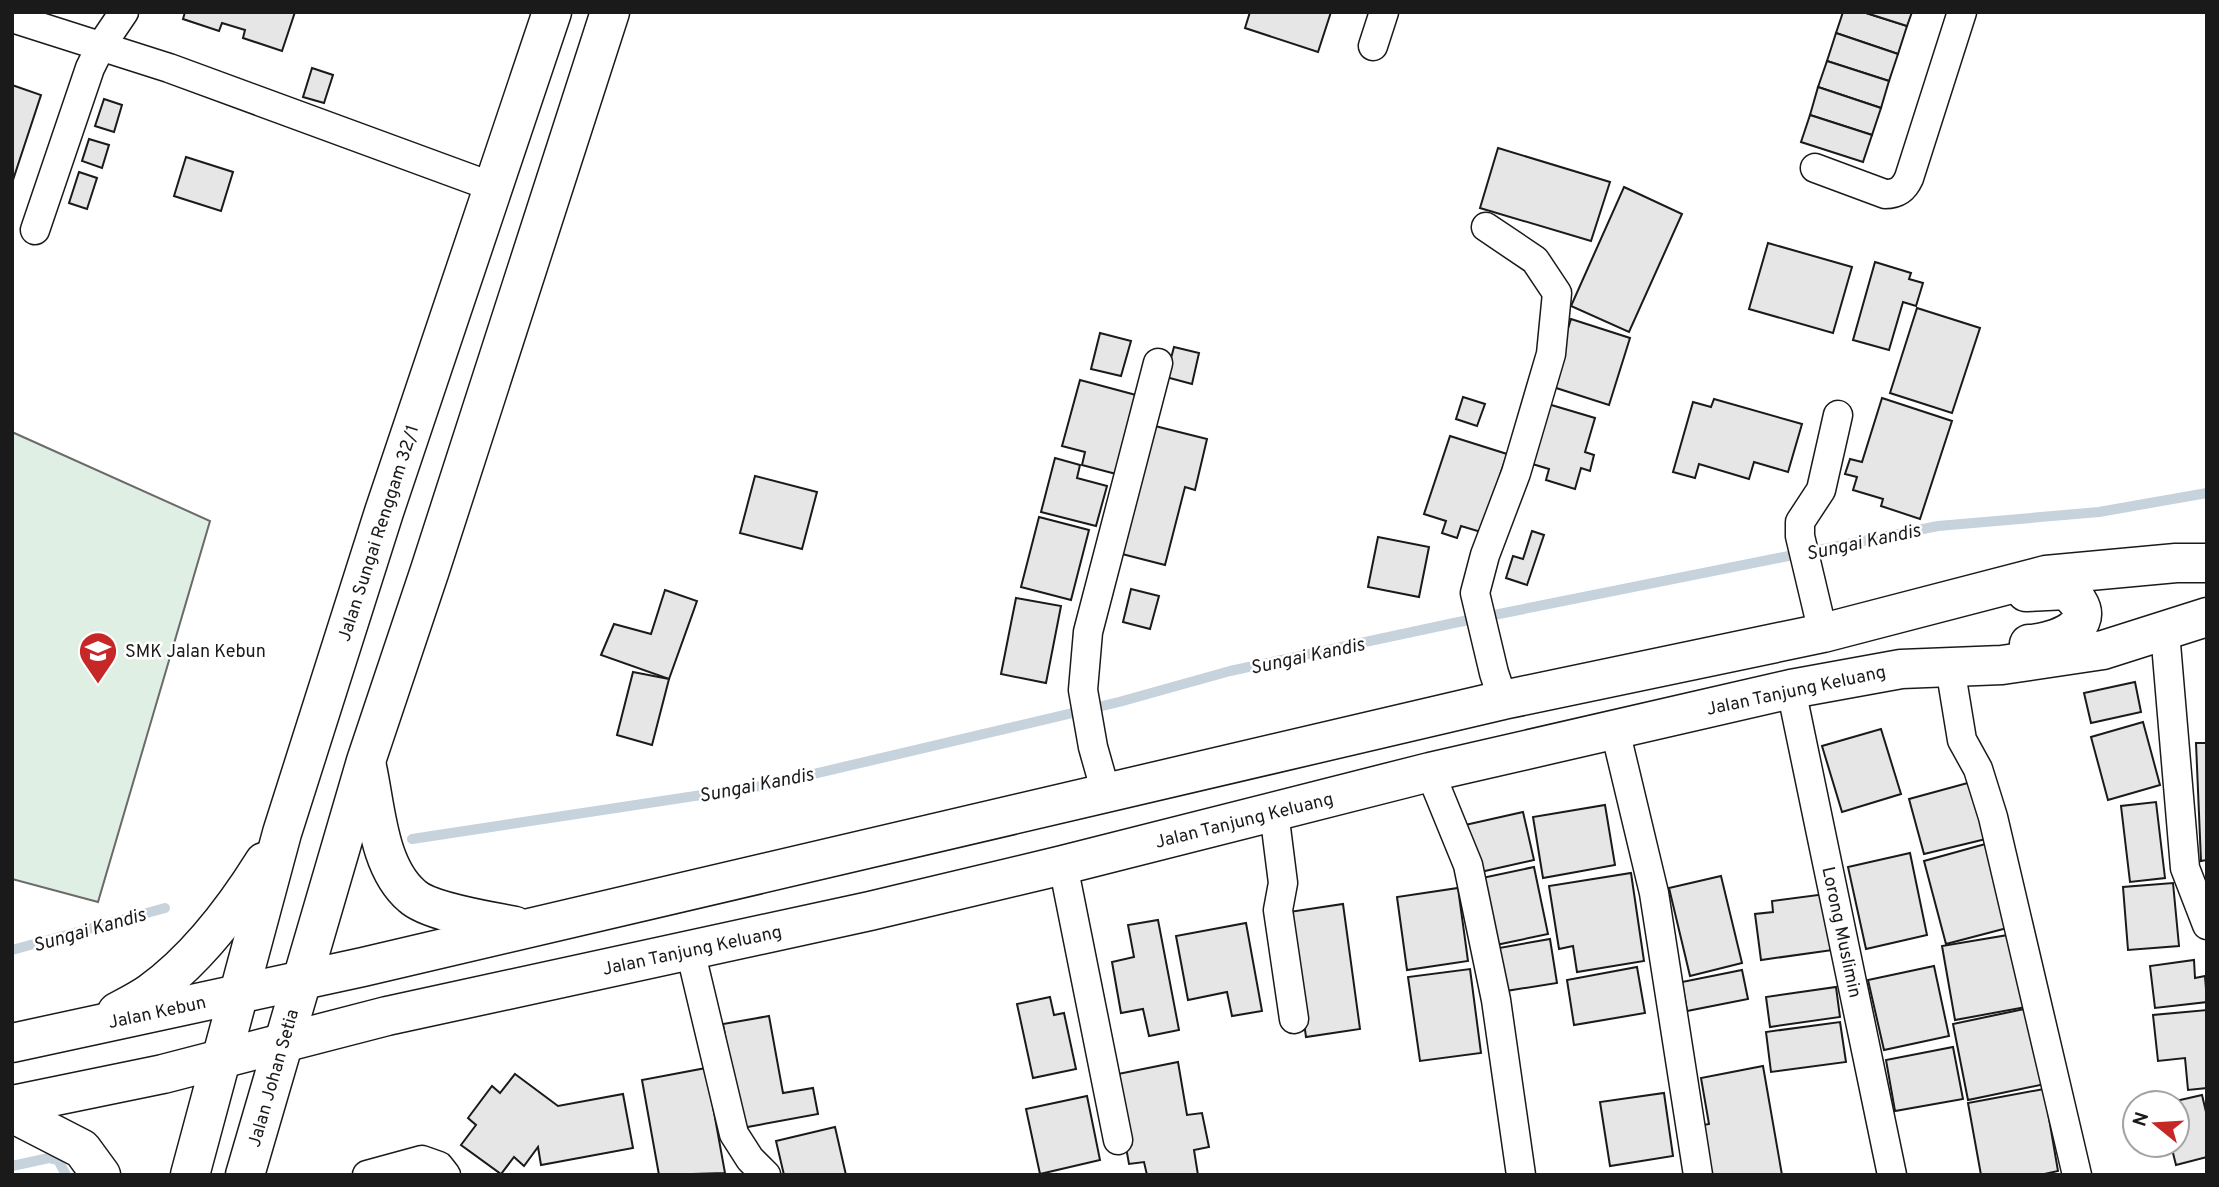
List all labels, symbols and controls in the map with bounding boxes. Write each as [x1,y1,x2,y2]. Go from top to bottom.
street label: Jalan Sungai Renggam 32/1 [334,422,425,645]
water label: Sungai Kandis [1804,519,1923,567]
school or university icon: SMK Jalan Kebun [77,630,119,685]
water label: Sungai Kandis [1248,633,1367,681]
place label: SMK Jalan Kebun [125,641,266,664]
street label: Jalan Tanjung Keluang [1704,661,1888,722]
water label: Sungai Kandis [697,763,816,809]
street label: Jalan Tanjung Keluang [1153,788,1336,855]
street label: Lorong Muslimin [1815,865,1866,1000]
water label: Sungai Kandis [30,903,149,958]
street label: Jalan Tanjung Keluang [600,921,784,982]
street label: Jalan Kebun [106,992,208,1035]
street label: Jalan Johan Setia [244,1007,305,1150]
north arrow [2121,1089,2191,1159]
text: N [2128,1109,2155,1130]

